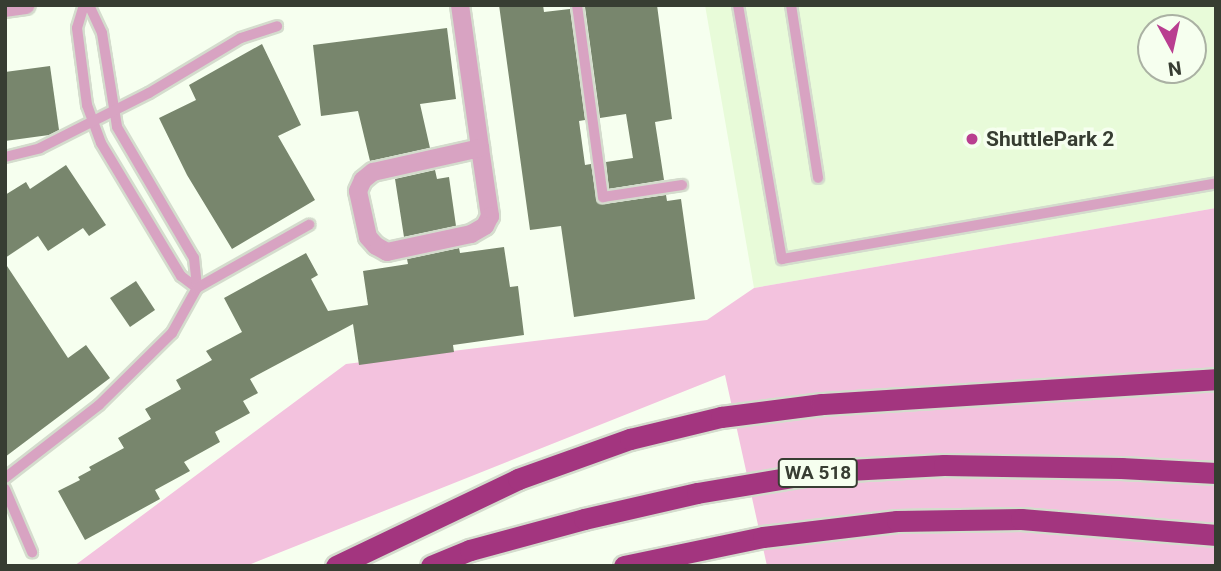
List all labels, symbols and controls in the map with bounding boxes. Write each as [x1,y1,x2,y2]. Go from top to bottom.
north arrow [1137,14,1207,84]
text: N [1166,56,1183,81]
place label: ShuttlePark 2 [986,126,1114,152]
marker: ShuttlePark 2 [964,131,980,147]
road number: WA 518 [778,458,858,488]

